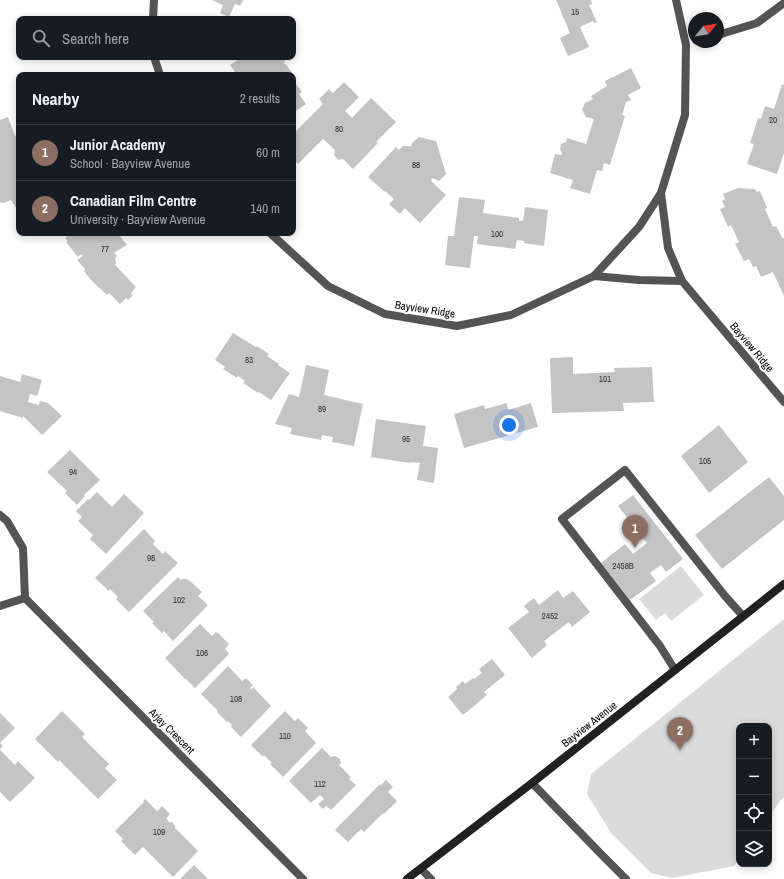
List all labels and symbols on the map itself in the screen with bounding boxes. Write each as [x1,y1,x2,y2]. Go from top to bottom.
house number: 15 [571,6,579,18]
north arrow [688,12,724,48]
house number: 20 [769,114,777,126]
house number: 80 [335,123,343,135]
house number: 88 [412,159,420,171]
house number: 100 [491,228,503,240]
house number: 77 [101,243,109,255]
street label: Bayview Ridge [394,297,456,321]
street label: Bayview Ridge [727,319,777,375]
house number: 83 [245,354,253,366]
house number: 101 [599,373,611,385]
house number: 89 [318,403,326,415]
your location [499,415,519,435]
house number: 95 [402,433,410,445]
house number: 105 [699,455,711,467]
house number: 94 [69,466,77,478]
pin: 1 [622,515,648,548]
house number: 98 [147,552,155,564]
house number: 2458B [612,560,634,572]
house number: 102 [173,594,185,606]
house number: 2452 [542,610,558,622]
house number: 106 [196,647,208,659]
house number: 108 [230,693,242,705]
street label: Bayview Avenue [558,698,620,750]
street label: Arjay Crescent [145,704,198,757]
pin: 2 [667,717,693,750]
house number: 110 [279,730,291,742]
house number: 112 [314,778,326,790]
house number: 109 [153,826,165,838]

